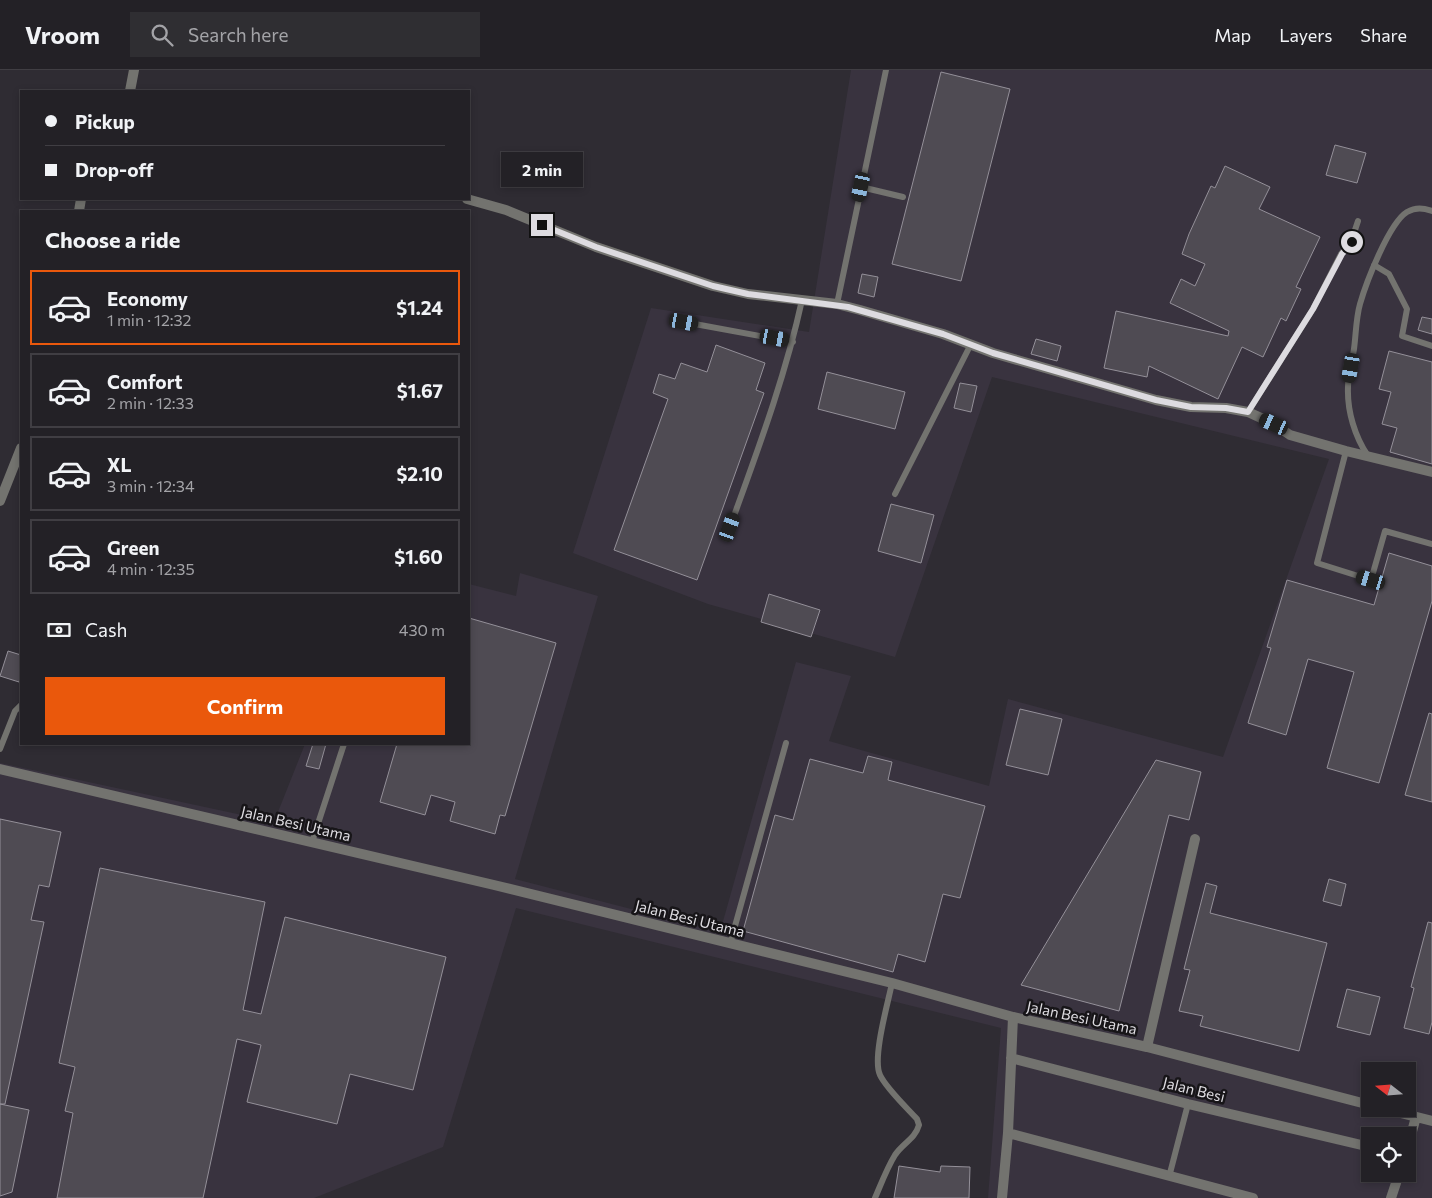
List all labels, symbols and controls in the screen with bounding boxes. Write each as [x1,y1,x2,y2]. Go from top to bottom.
search box [130,12,480,57]
text: Vroom [25,20,100,49]
icon: search [148,21,176,49]
text: Search here [188,23,289,46]
text: Map [1214,24,1251,46]
text: Layers [1279,24,1332,46]
text: Share [1360,24,1407,46]
text: Pickup [75,110,135,133]
callout: 2 min [501,152,583,188]
text: Drop-off [75,158,154,181]
text: 2 min [522,160,562,179]
car [850,171,871,203]
route end [531,214,553,236]
text: Choose a ride [45,226,180,253]
route start [1341,231,1363,253]
icon: car [47,285,92,330]
text: Economy [107,287,188,310]
text: $1.24 [396,296,443,319]
text: 1 min · 12:32 [107,310,192,329]
car [667,312,700,332]
car [758,328,791,348]
car [1341,352,1360,384]
icon: car [47,368,92,413]
text: Comfort [107,370,183,393]
text: $1.67 [397,379,443,402]
text: 2 min · 12:33 [107,393,194,412]
car [1257,411,1290,437]
icon: car [47,451,92,496]
text: XL [107,453,132,476]
text: $2.10 [396,462,443,485]
text: 3 min · 12:34 [107,476,195,495]
car [717,510,742,544]
icon: car [47,534,92,579]
text: Green [107,536,159,559]
text: $1.60 [394,545,443,568]
text: 4 min · 12:35 [107,559,195,578]
car [1354,568,1387,592]
icon: cash [45,616,73,644]
text: Cash [85,618,127,641]
text: 430 m [399,620,445,639]
button: Confirm [45,677,445,735]
street label: Jalan Besi Utama [239,802,353,844]
street label: Jalan Besi Utama [633,896,747,940]
street label: Jalan Besi Utama [1025,997,1139,1037]
north arrow [1361,1062,1416,1118]
map controls [1361,1062,1416,1182]
street label: Jalan Besi [1161,1073,1227,1105]
button: locate [1361,1127,1416,1182]

